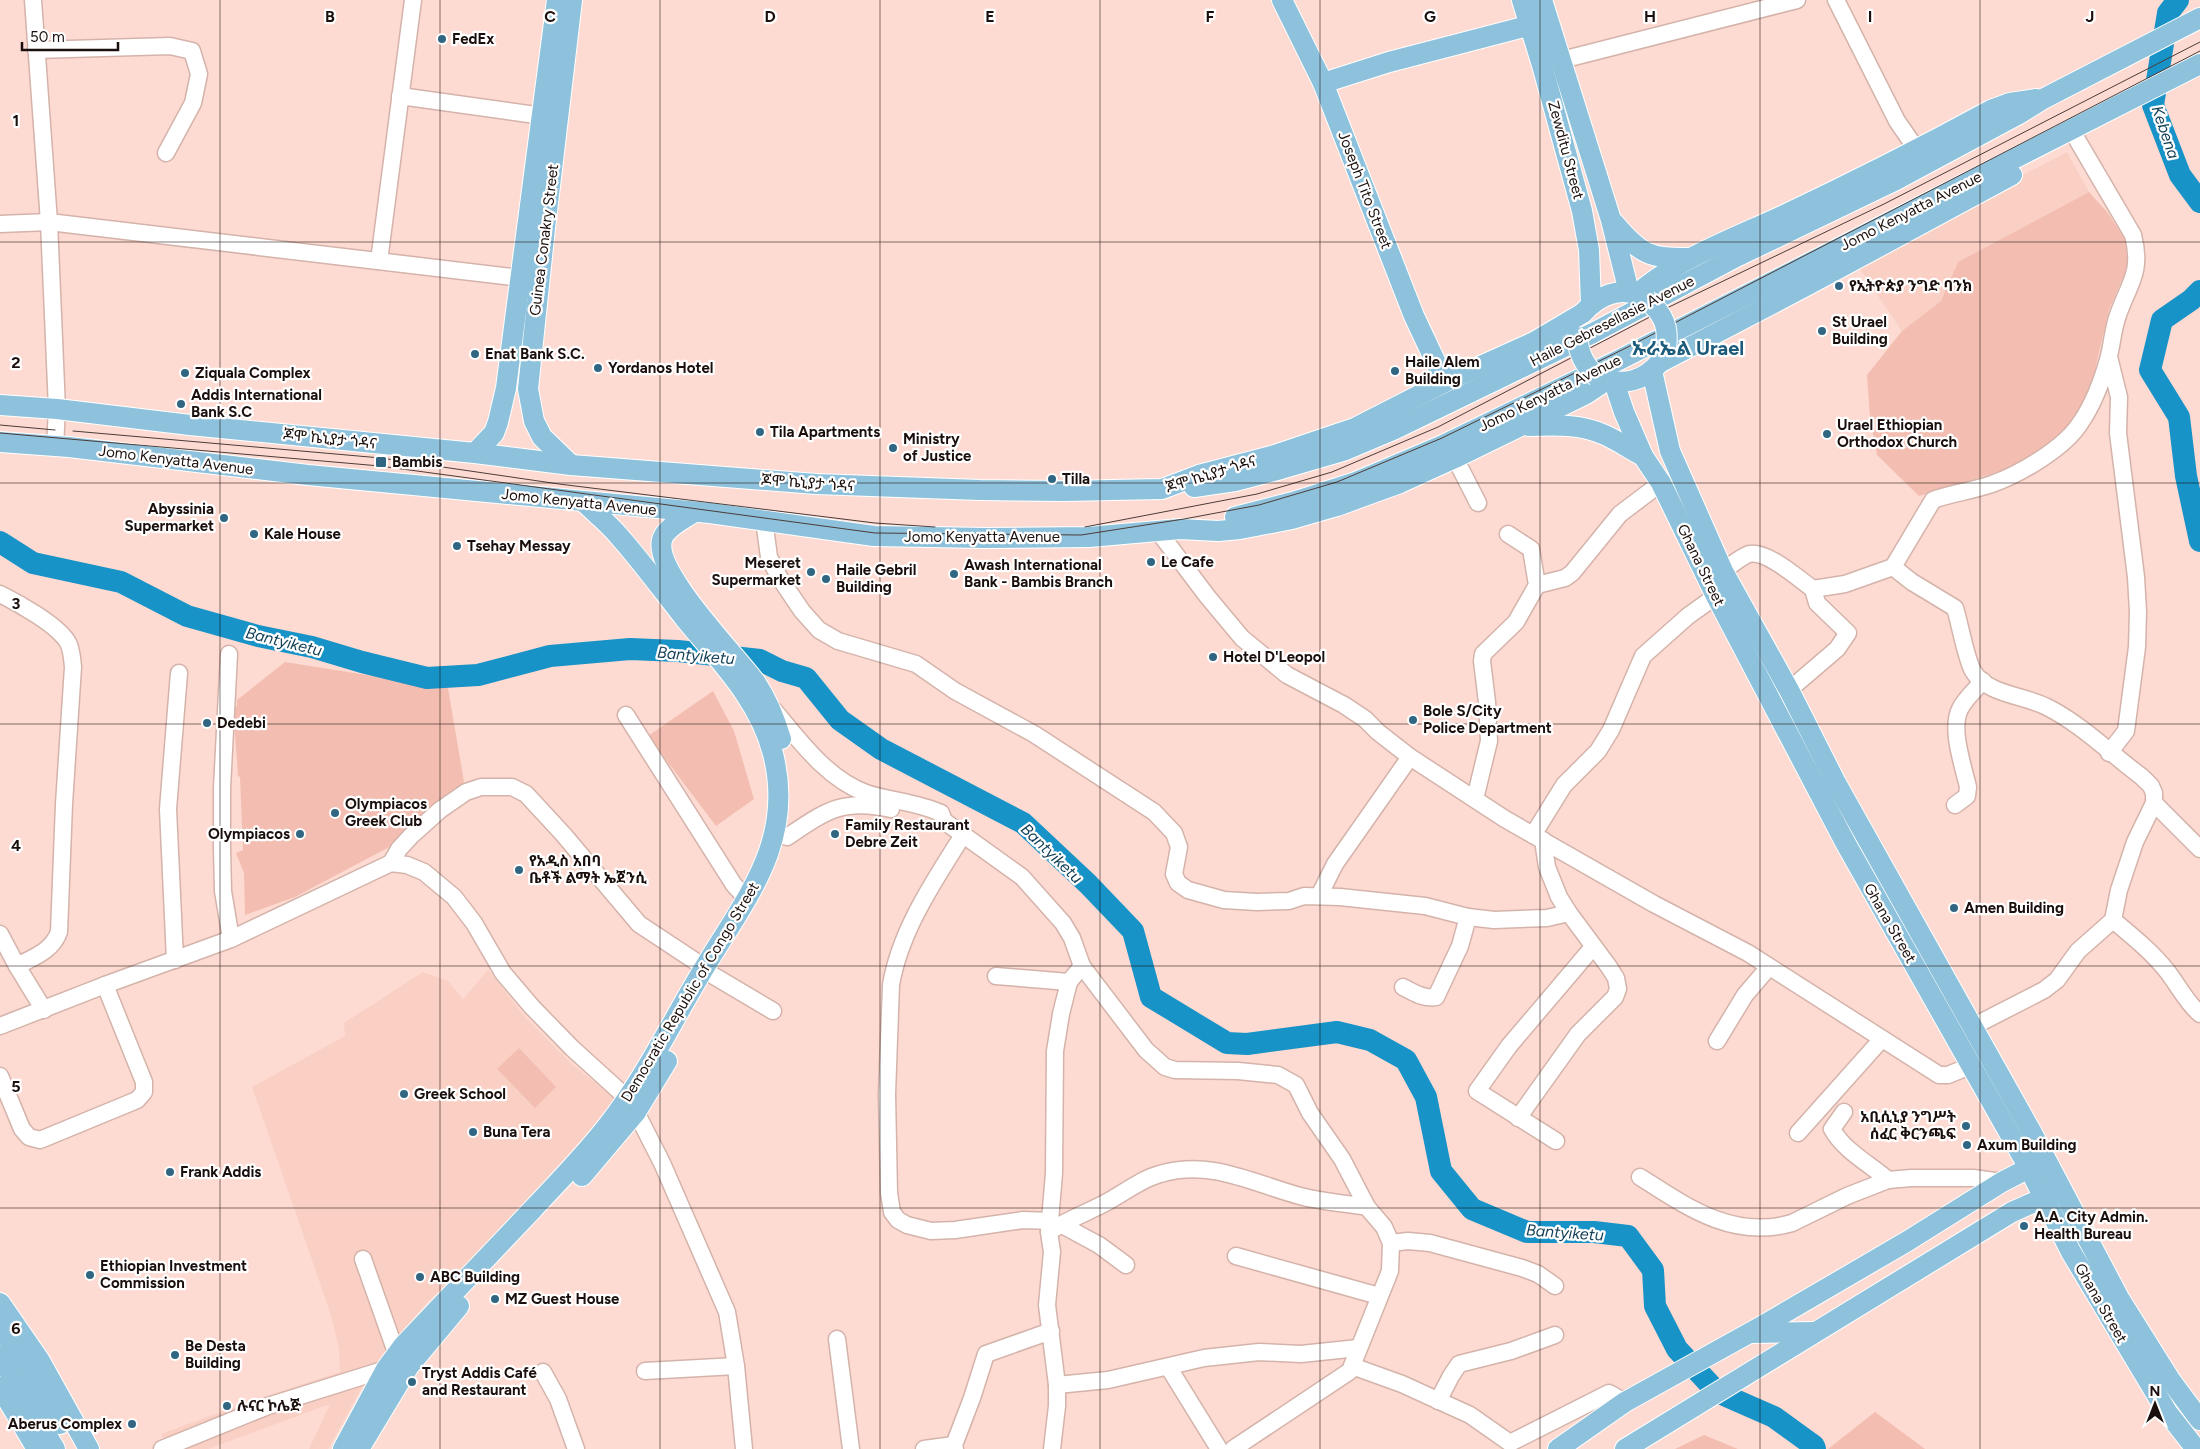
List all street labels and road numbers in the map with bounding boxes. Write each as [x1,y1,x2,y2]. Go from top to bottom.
street label: Zewditu Street [1544,99,1588,202]
street label: Joseph Tito Street [1334,129,1396,252]
street label: Guinea Conakry Street [526,163,562,317]
street label: Jomo Kenyatta Avenue [1837,168,1985,254]
street label: Haile Gebresellasie Avenue [1527,272,1697,370]
street label: Jomo Kenyatta Avenue [1476,351,1624,435]
street label: ጆሞ ኬኒያታ ጎዳና [283,425,378,453]
street label: Jomo Kenyatta Avenue [98,442,254,478]
street label: ጆሞ ኬኒያታ ጎዳና [1164,452,1259,496]
street label: ጆሞ ኬኒያታ ጎዳና [761,471,856,495]
street label: Jomo Kenyatta Avenue [501,485,657,519]
street label: Ghana Street [1673,521,1729,609]
street label: Jomo Kenyatta Avenue [904,528,1060,546]
street label: Democratic Republic of Congo Street [617,879,763,1105]
street label: Ghana Street [1860,880,1920,966]
street label: Ghana Street [2071,1260,2131,1346]

